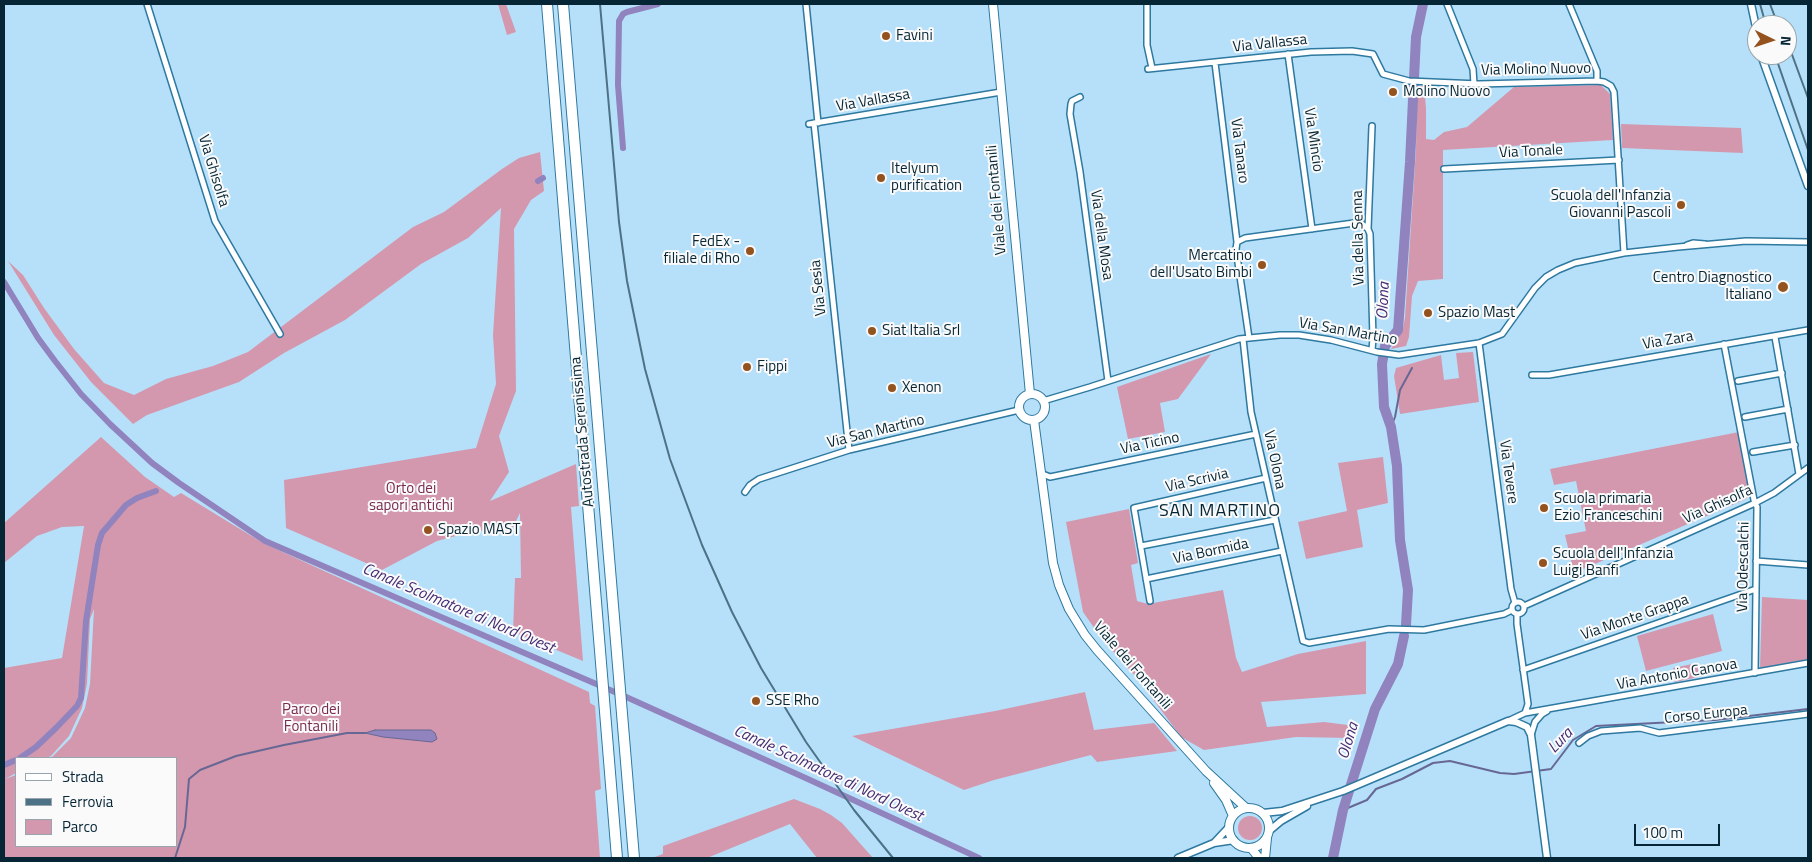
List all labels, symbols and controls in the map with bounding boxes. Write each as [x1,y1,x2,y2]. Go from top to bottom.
north arrow [1747,15,1797,65]
place label: Favini [896,27,933,45]
marker: Favini [880,30,892,42]
street label: Via Vallassa [1232,31,1308,57]
text: N [1776,35,1797,47]
street label: Via Molino Nuovo [1481,60,1591,80]
place label: Molino Nuovo [1403,83,1490,101]
street label: Via Vallassa [835,86,911,116]
marker: Molino Nuovo [1387,86,1399,98]
street label: Via Mincio [1300,107,1326,173]
street label: Via Tanaro [1226,117,1252,185]
street label: Via Ghisolfa [194,133,232,209]
street label: Via Tonale [1499,141,1563,163]
street label: Viale dei Fontanili [983,144,1011,256]
place label: Itelyum purification [891,160,962,195]
marker: Itelyum purification [875,172,887,184]
place label: Scuola dell'Infanzia Giovanni Pascoli [1551,187,1671,222]
street label: Via della Mosa [1086,189,1116,281]
street label: Via della Senna [1349,190,1369,286]
marker: Scuola dell'Infanzia Giovanni Pascoli [1675,199,1687,211]
place label: FedEx - filiale di Rho [663,233,740,268]
marker: FedEx - filiale di Rho [744,245,756,257]
place label: Mercatino dell'Usato Bimbi [1150,247,1252,282]
street label: Via Sesia [807,259,831,317]
marker: Mercatino dell'Usato Bimbi [1256,259,1268,271]
place label: Centro Diagnostico Italiano [1653,269,1772,304]
marker: Centro Diagnostico Italiano [1776,280,1790,294]
water label: Olona [1373,282,1395,320]
place label: Spazio Mast [1438,304,1515,322]
marker: Spazio Mast [1422,307,1434,319]
street label: Via San Martino [1297,314,1399,350]
place label: Siat Italia Srl [882,322,960,340]
marker: Siat Italia Srl [866,325,878,337]
street label: Via Zara [1641,328,1695,354]
street label: Autostrada Serenissima [567,356,599,508]
place label: Fippi [757,358,787,376]
marker: Fippi [741,361,753,373]
place label: Xenon [902,379,942,397]
marker: Xenon [886,382,898,394]
street label: Via San Martino [825,411,927,453]
street label: Via Ticino [1119,429,1181,459]
street label: Via Olona [1259,429,1289,491]
street label: Via Tevere [1495,439,1521,505]
street label: Via Scrivia [1164,465,1230,497]
park label: Orto dei sapori antichi [369,480,453,515]
street label: Via Ghisolfa [1680,482,1756,528]
place label: Scuola primaria Ezio Franceschini [1554,490,1662,525]
district label: SAN MARTINO [1158,501,1282,523]
marker: Scuola primaria Ezio Franceschini [1538,502,1550,514]
place label: Spazio MAST [438,521,520,539]
street label: Via Odescalchi [1734,522,1754,612]
marker: Spazio MAST [422,524,434,536]
street label: Via Bormida [1172,535,1250,569]
place label: Scuola dell'Infanzia Luigi Banfi [1553,545,1673,580]
marker: Scuola dell'Infanzia Luigi Banfi [1537,557,1549,569]
water label: Canale Scolmatore di Nord Ovest [359,560,557,658]
street label: Via Monte Grappa [1579,591,1691,645]
street label: Viale dei Fontanili [1089,618,1175,714]
street label: Via Antonio Canova [1616,656,1738,694]
place label: SSE Rho [766,692,819,710]
marker: SSE Rho [750,695,762,707]
park label: Parco dei Fontanili [282,701,340,736]
street label: Corso Europa [1663,702,1749,728]
water label: Olona [1334,720,1364,762]
water label: Canale Scolmatore di Nord Ovest [730,722,926,826]
water label: Lura [1545,724,1577,758]
legend [15,757,178,847]
text: Strada [62,765,103,788]
text: Ferrovia [62,790,113,813]
scale bar [1637,814,1723,846]
text: Parco [62,815,98,838]
text: 100 m [1642,821,1683,844]

